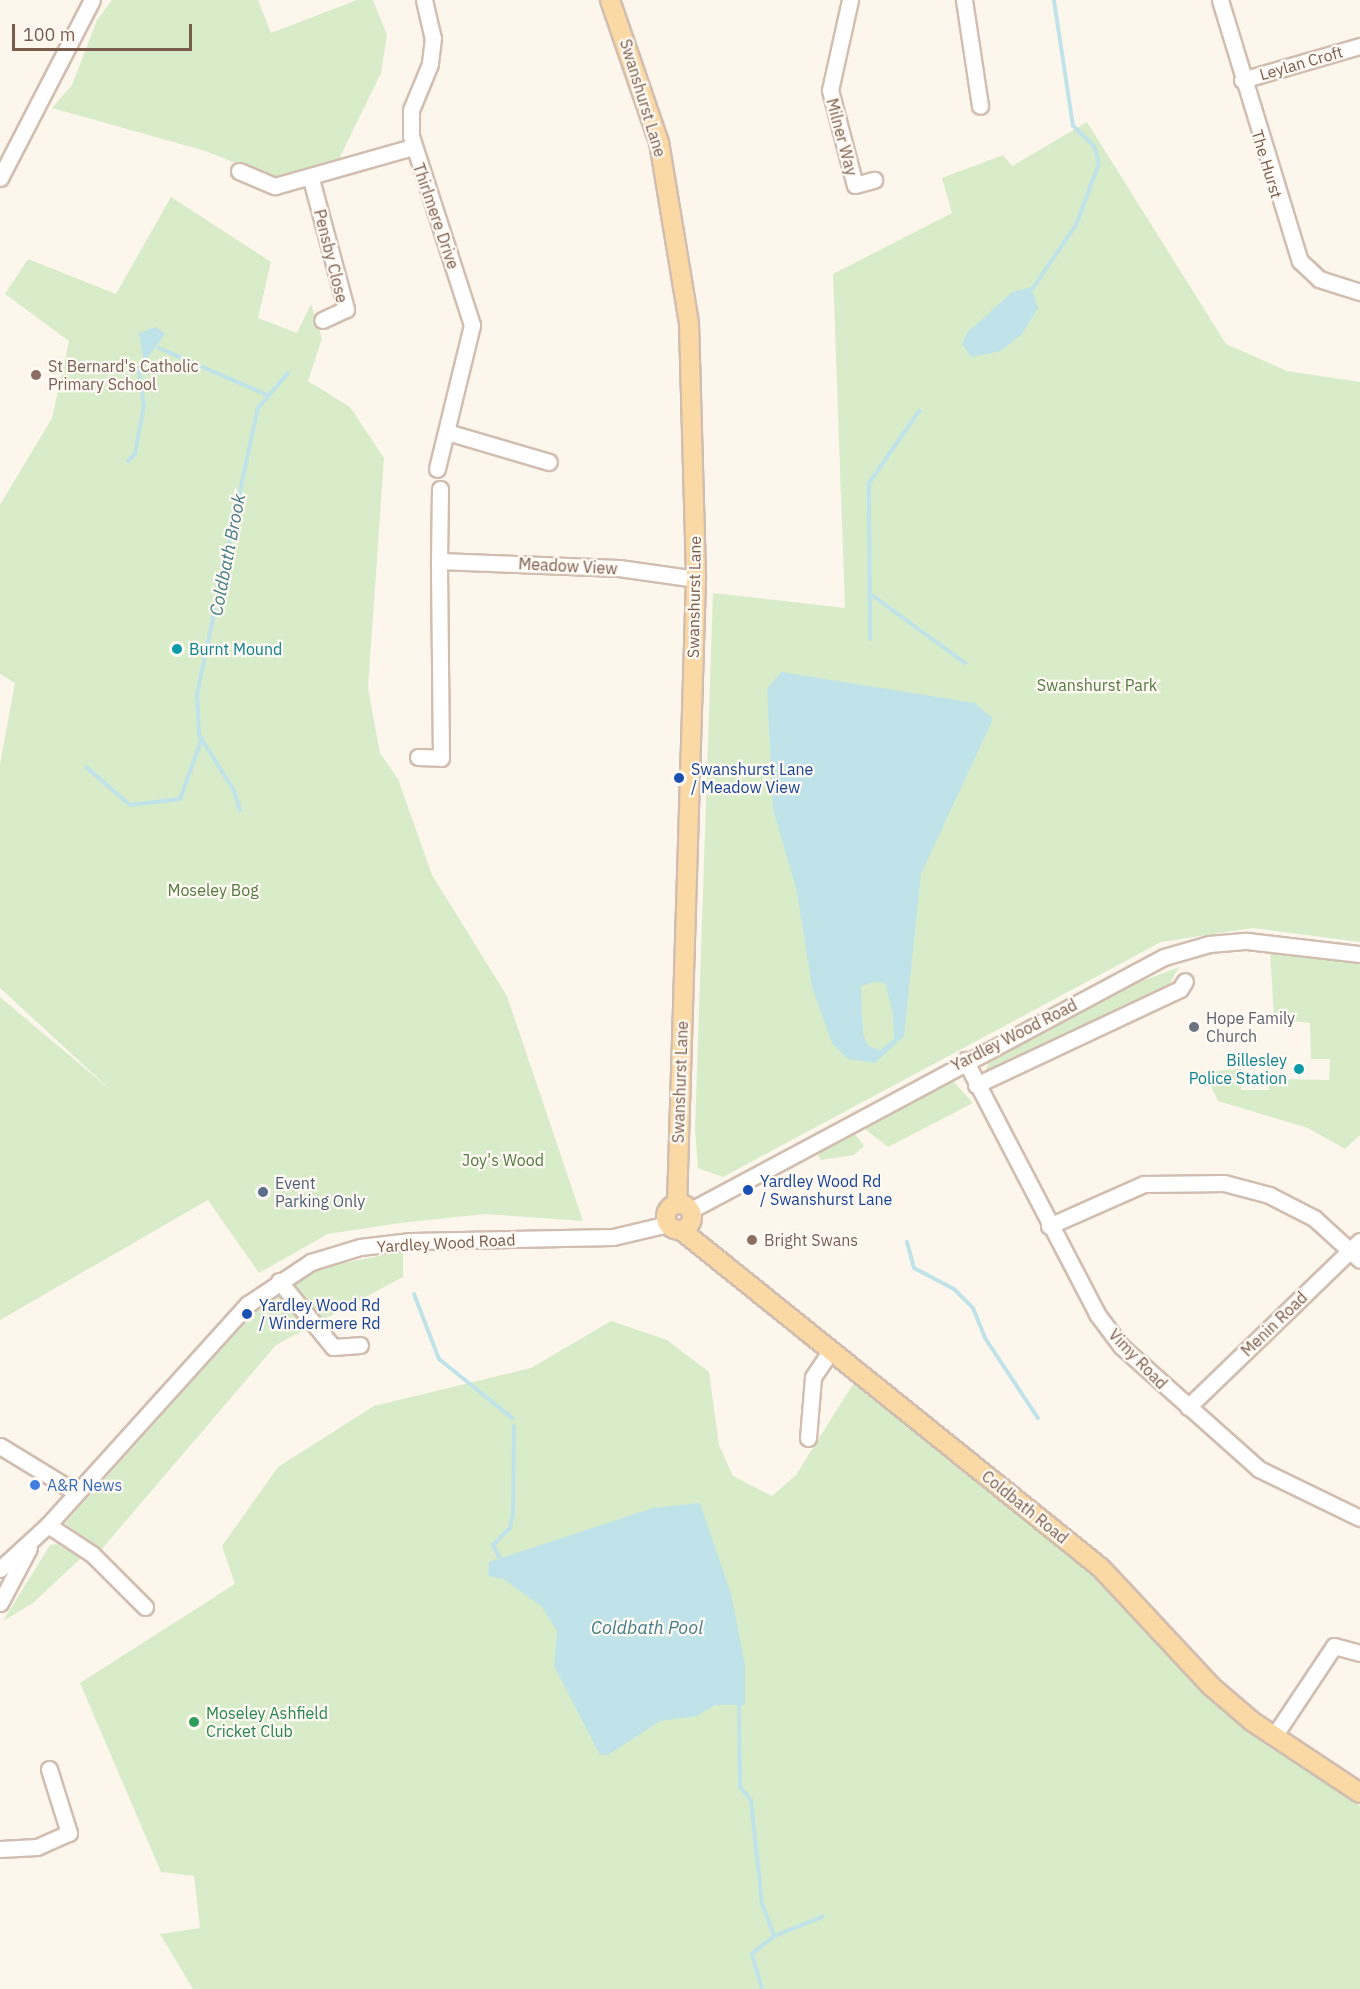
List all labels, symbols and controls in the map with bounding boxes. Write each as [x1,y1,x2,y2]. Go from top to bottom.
scale bar [15,12,195,50]
text: 100 m [23,23,75,46]
street label: Swanshurst Lane [616,37,670,159]
street label: Leylan Croft [1257,42,1345,84]
street label: Milner Way [822,96,862,178]
street label: The Hurst [1248,128,1286,200]
street label: Thirlmere Drive [409,161,463,271]
street label: Pensby Close [310,207,352,305]
place label: St Bernard's Catholic Primary School [48,356,198,394]
marker: St Bernard's Catholic Primary School [29,368,43,382]
water label: Coldbath Brook [206,492,250,618]
street label: Swanshurst Lane [683,536,705,658]
street label: Meadow View [518,554,618,578]
place label: Burnt Mound [189,639,282,659]
marker: Burnt Mound [170,642,184,656]
park label: Swanshurst Park [1037,675,1157,695]
place label: Swanshurst Lane / Meadow View [691,759,813,797]
marker: Swanshurst Lane / Meadow View [672,771,686,785]
park label: Moseley Bog [167,880,259,900]
street label: Yardley Wood Road [948,995,1080,1075]
place label: Hope Family Church [1206,1008,1295,1046]
marker: Hope Family Church [1187,1020,1201,1034]
street label: Swanshurst Lane [668,1021,692,1143]
place label: Billesley Police Station [1189,1050,1287,1088]
marker: Billesley Police Station [1292,1062,1306,1076]
park label: Joy's Wood [462,1150,544,1170]
place label: Yardley Wood Rd / Swanshurst Lane [760,1171,892,1209]
place label: Event Parking Only [275,1173,365,1211]
marker: Yardley Wood Rd / Swanshurst Lane [741,1183,755,1197]
marker: Event Parking Only [256,1185,270,1199]
street label: Yardley Wood Road [376,1230,516,1256]
place label: Bright Swans [764,1230,858,1250]
marker: Bright Swans [745,1233,759,1247]
street label: Menin Road [1237,1288,1311,1360]
place label: Yardley Wood Rd / Windermere Rd [259,1295,381,1333]
marker: Yardley Wood Rd / Windermere Rd [240,1307,254,1321]
street label: Vimy Road [1105,1325,1171,1393]
street label: Coldbath Road [978,1466,1072,1548]
place label: A&R News [47,1475,122,1495]
marker: A&R News [28,1478,42,1492]
water label: Coldbath Pool [591,1617,703,1639]
place label: Moseley Ashfield Cricket Club [206,1703,328,1741]
marker: Moseley Ashfield Cricket Club [187,1715,201,1729]

